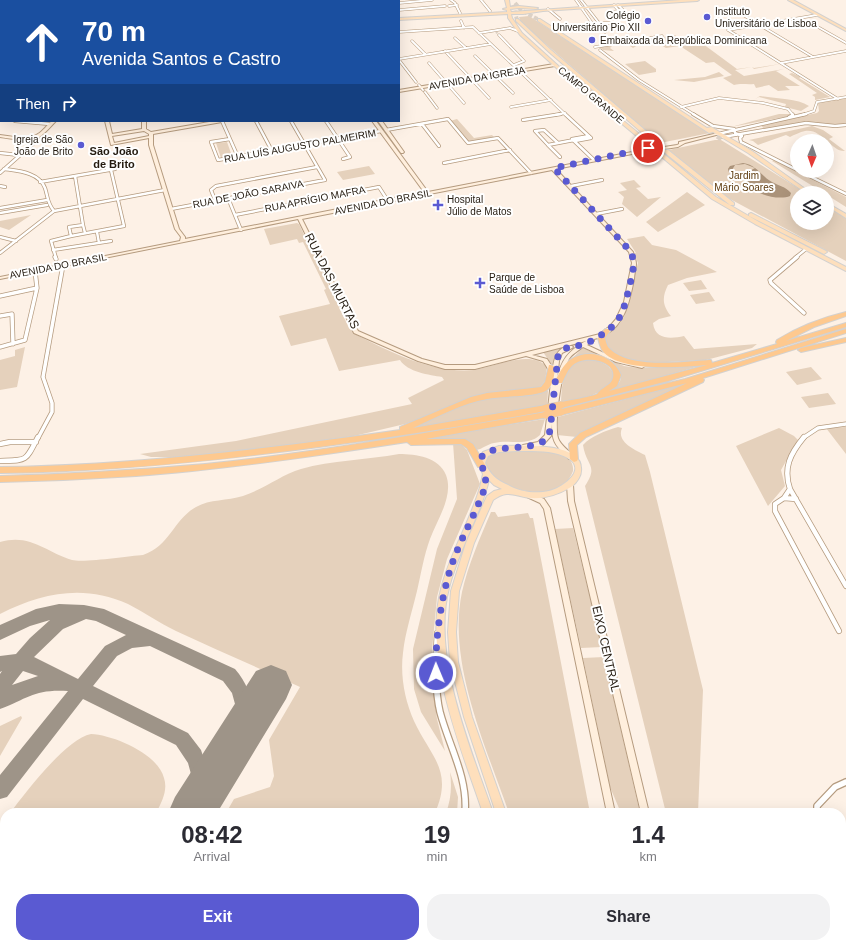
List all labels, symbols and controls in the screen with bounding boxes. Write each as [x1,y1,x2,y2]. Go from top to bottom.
place label: Instituto Universitário de Lisboa [715,6,817,29]
place label: Colégio Universitário Pio XII [552,10,640,33]
marker: Instituto Universitário de Lisboa [702,12,712,22]
icon: ahead [16,16,68,68]
text: 70 m [82,16,146,47]
marker: Colégio Universitário Pio XII [643,16,653,26]
marker: Embaixada da República Dominicana [587,35,597,45]
place label: Embaixada da República Dominicana [600,35,767,46]
text: Avenida Santos e Castro [82,49,281,69]
street label: AVENIDA DA IGREJA [428,64,526,92]
street label: CAMPO GRANDE [556,64,626,126]
icon: right [58,92,80,114]
text: Then [16,95,50,112]
street label: RUA LUÍS AUGUSTO PALMEIRIM [223,126,377,165]
pin [631,131,665,165]
place label: Igreja de São João de Brito [14,134,73,157]
north arrow [790,134,834,178]
map controls [790,134,834,230]
icon: arrive [637,137,659,159]
marker: Igreja de São João de Brito [76,140,86,150]
district label: São João de Brito [90,145,139,170]
park label: Jardim Mário Soares [714,170,774,193]
street label: RUA DE JOÃO SARAIVA [191,177,305,210]
street label: RUA APRÍGIO MAFRA [264,183,367,214]
button: layers [790,186,834,230]
street label: AVENIDA DO BRASIL [333,187,433,217]
place label: Hospital Júlio de Matos [447,194,511,217]
marker: Hospital Júlio de Matos [432,199,444,211]
street label: RUA DAS MURTAS [302,231,362,331]
street label: AVENIDA DO BRASIL [8,251,108,281]
place label: Parque de Saúde de Lisboa [489,272,565,295]
marker: Parque de Saúde de Lisboa [474,277,486,289]
street label: EIXO CENTRAL [589,605,623,694]
position arrow [415,652,457,694]
text: 08:42 [181,821,243,848]
text: 19 [424,821,450,848]
text: 1.4 [631,821,665,848]
text: Arrival [193,849,230,864]
text: min [427,849,447,864]
text: km [639,849,657,864]
button: Exit [16,894,419,940]
button: Share [427,894,830,940]

